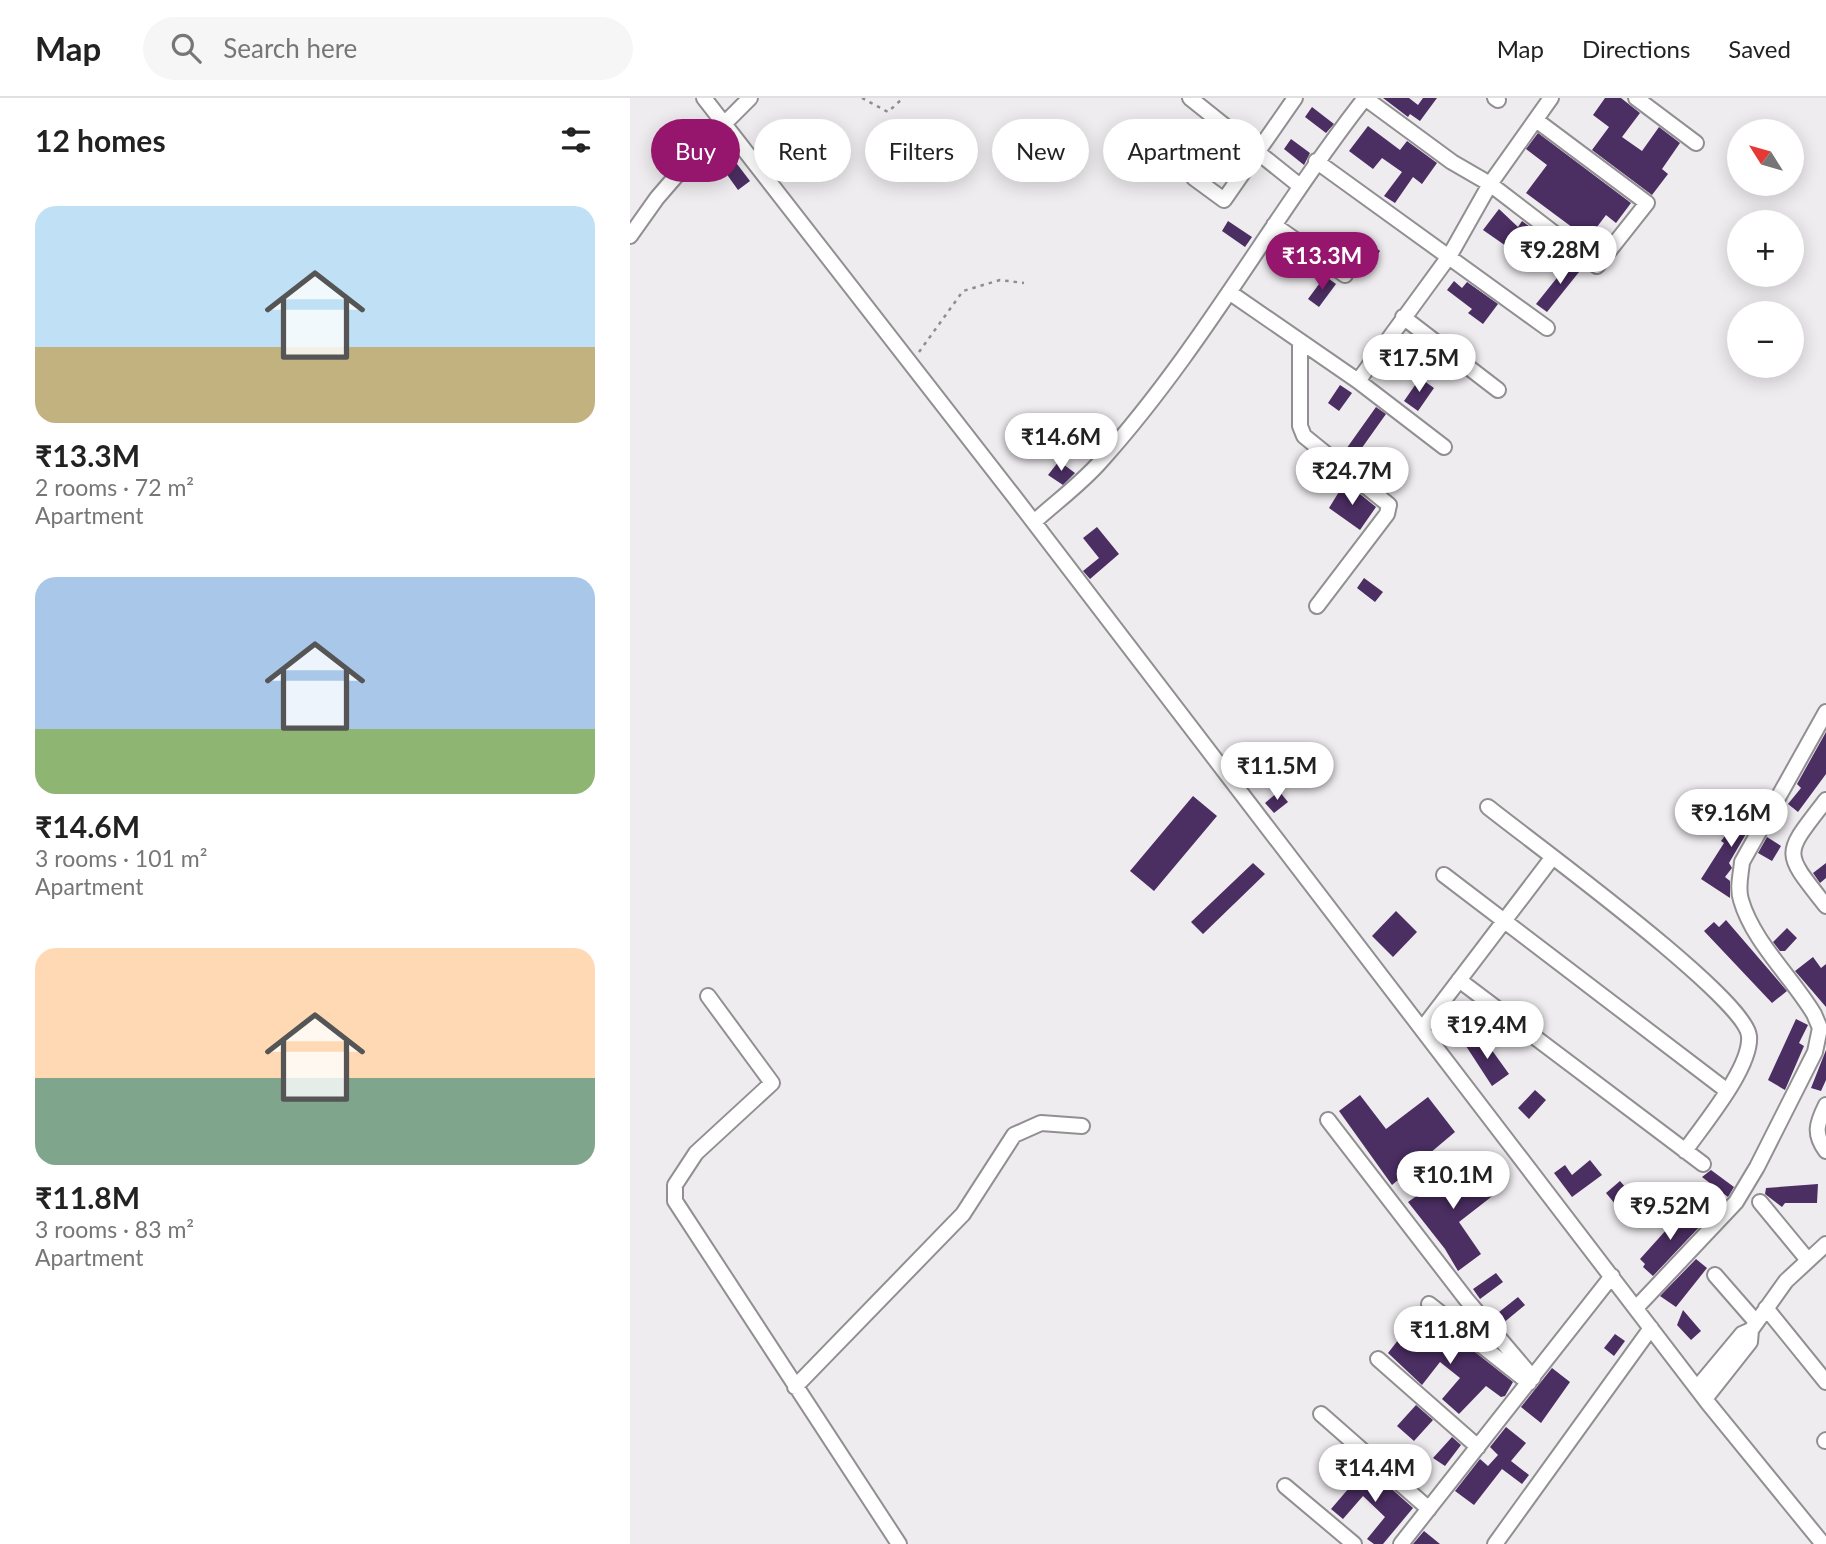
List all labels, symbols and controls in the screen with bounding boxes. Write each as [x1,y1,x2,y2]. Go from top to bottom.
search box [143,17,633,80]
text: Map [35,28,101,68]
icon: search [167,29,205,67]
text: Search here [223,32,357,64]
text: Map [1497,34,1544,63]
text: Directions [1582,34,1690,63]
text: Saved [1728,34,1791,63]
chip: Buy [651,119,740,182]
chip: Rent [754,119,851,182]
chip: Filters [865,119,978,182]
chip: New [992,119,1089,182]
chip: Apartment [1103,119,1265,182]
north arrow [1727,119,1804,196]
map controls [1727,119,1804,378]
icon: filters [557,121,595,159]
text: 12 homes [35,122,166,158]
button: + [1727,210,1804,287]
pin: ₹9.28M [1503,226,1617,286]
pin: ₹13.3M [1265,232,1379,292]
text: ₹9.28M [1520,235,1600,263]
text: ₹13.3M [1282,241,1362,269]
icon: home [252,252,378,378]
button: − [1727,301,1804,378]
pin: ₹17.5M [1362,334,1476,394]
text: ₹17.5M [1379,343,1459,371]
pin: ₹14.6M [1004,414,1118,473]
text: ₹14.6M [1021,422,1101,450]
text: ₹13.3M [35,437,140,473]
pin: ₹24.7M [1295,448,1409,507]
text: ₹24.7M [1312,456,1392,484]
text: 2 rooms · 72 m² [35,473,194,501]
text: Apartment [35,501,143,529]
icon: home [252,623,378,749]
pin: ₹11.5M [1220,742,1334,802]
text: ₹11.5M [1237,751,1317,779]
pin: ₹9.16M [1674,790,1788,849]
text: ₹9.16M [1691,798,1771,826]
text: ₹14.6M [35,808,140,844]
text: 3 rooms · 101 m² [35,844,207,872]
text: Apartment [35,872,143,900]
icon: home [252,994,378,1120]
pin: ₹19.4M [1430,1002,1544,1061]
text: ₹19.4M [1447,1010,1527,1038]
pin: ₹10.1M [1396,1152,1510,1211]
text: ₹10.1M [1413,1160,1493,1188]
text: ₹11.8M [35,1179,140,1215]
pin: ₹9.52M [1613,1182,1727,1242]
text: ₹9.52M [1630,1191,1710,1219]
text: 3 rooms · 83 m² [35,1215,194,1243]
text: Apartment [35,1243,143,1271]
pin: ₹11.8M [1393,1306,1507,1366]
text: ₹11.8M [1410,1315,1490,1343]
pin: ₹14.4M [1318,1444,1432,1504]
text: ₹14.4M [1335,1453,1415,1481]

